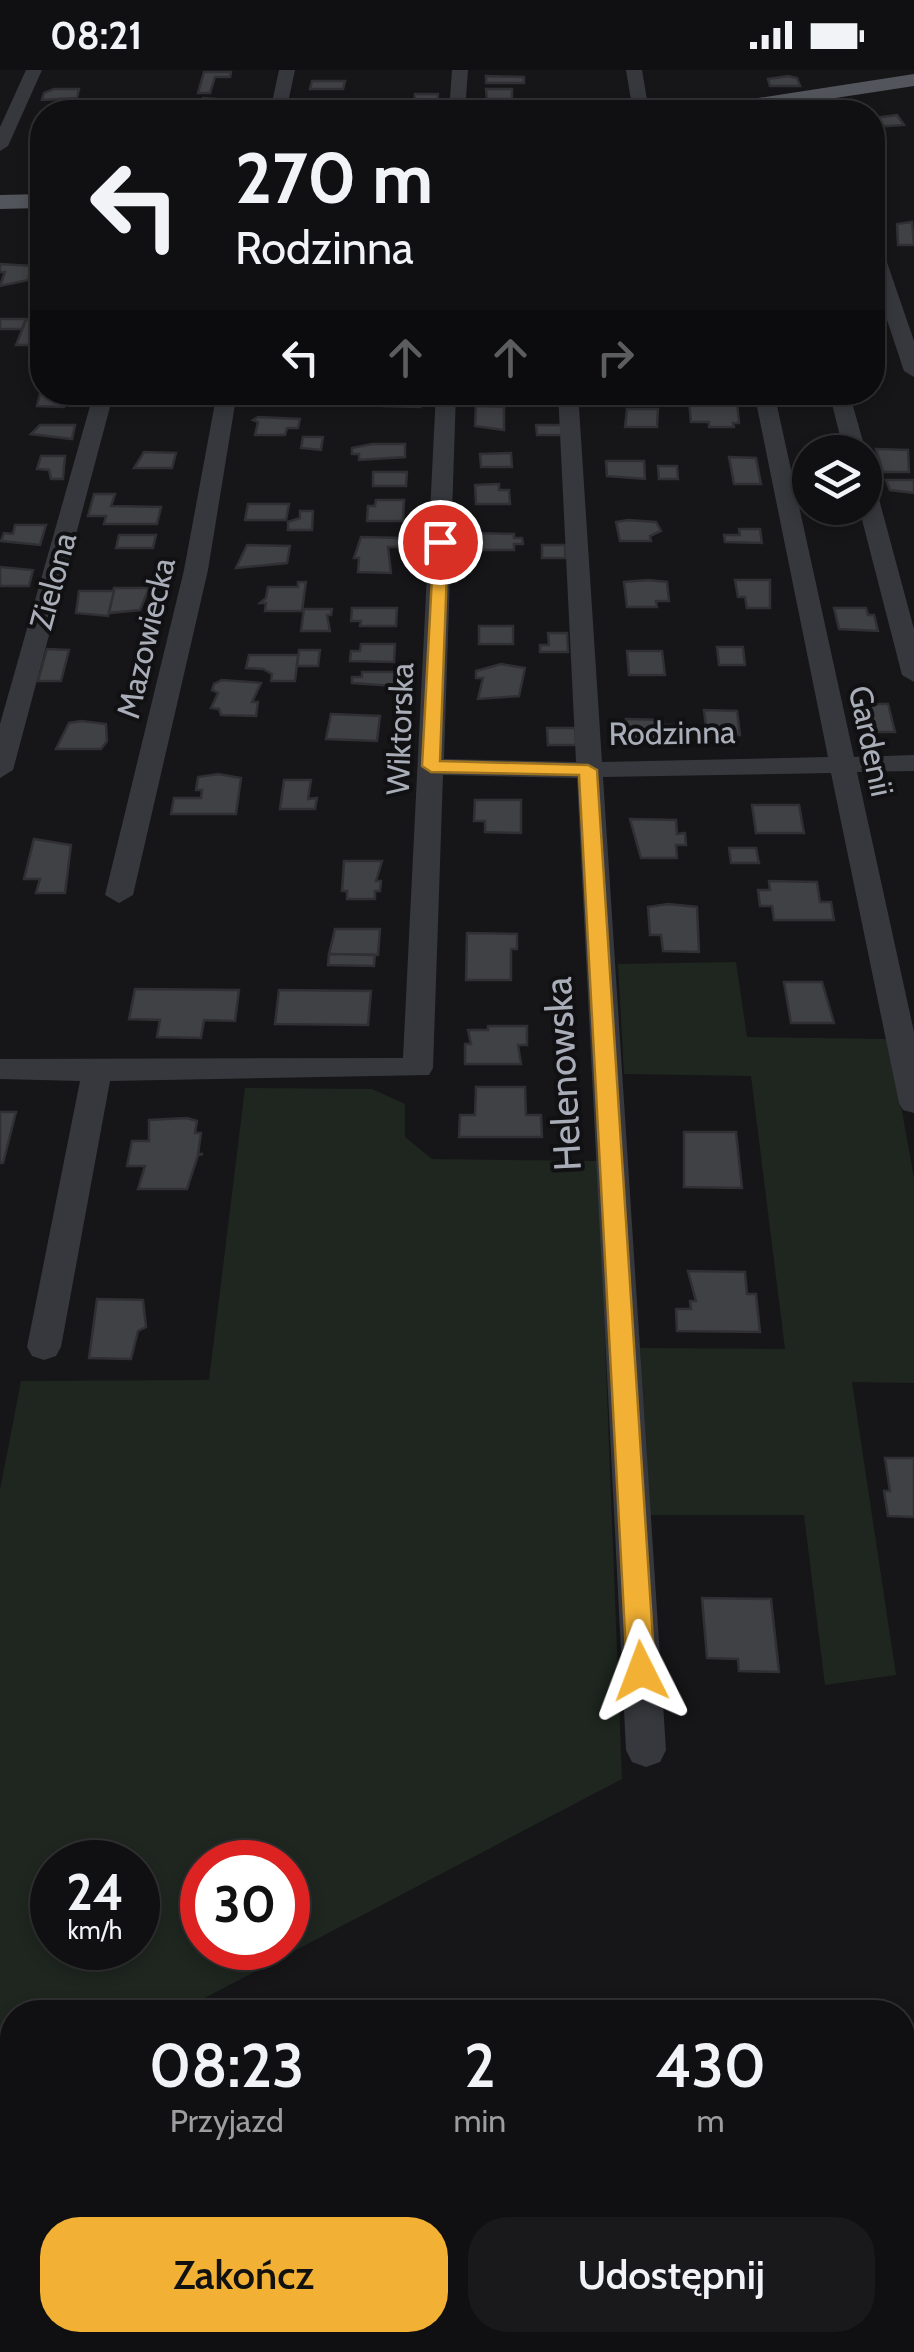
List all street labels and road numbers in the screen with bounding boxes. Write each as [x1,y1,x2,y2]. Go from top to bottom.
street label: Zielona [21,528,84,634]
street label: Mazowiecka [108,553,183,722]
street label: Wiktorska [378,662,421,796]
street label: Gardenii [841,682,902,800]
street label: Rodzinna [608,712,736,753]
street label: Helenowska [534,976,591,1172]

